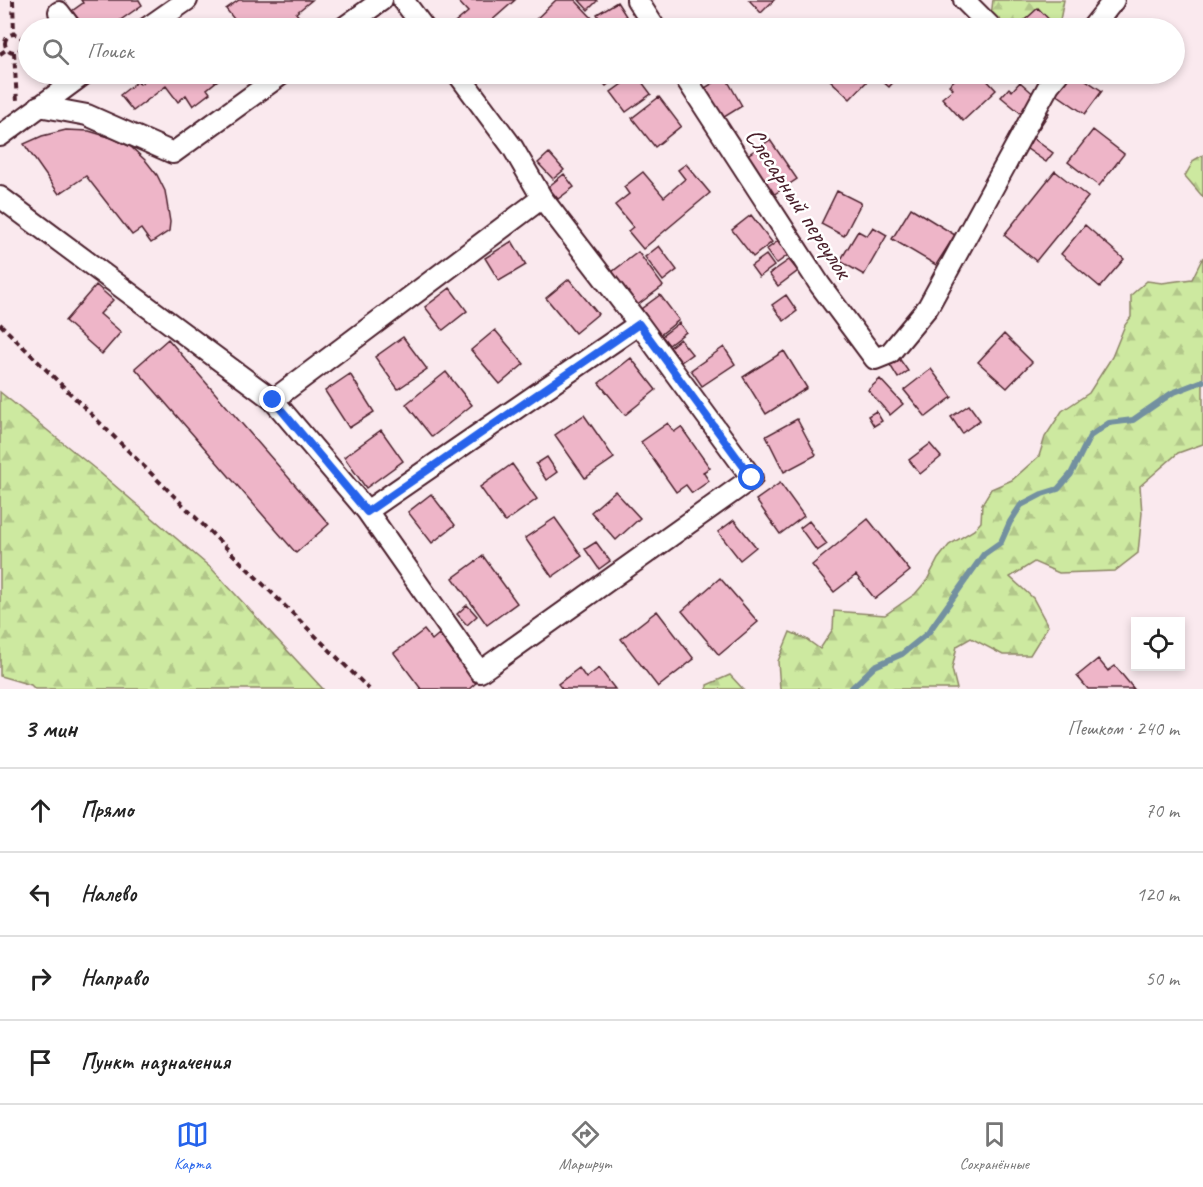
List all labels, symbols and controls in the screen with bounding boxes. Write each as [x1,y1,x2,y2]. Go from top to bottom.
search box [18,18,1185,84]
icon: search [39,35,72,68]
text: Поиск [87,37,133,65]
street label: Слесарный переулок [738,121,861,287]
route end [259,386,285,412]
route start [738,464,764,490]
map controls [1131,617,1185,671]
button: locate [1131,617,1185,671]
text: 3 мин [24,712,77,745]
text: Пешком · 240 m [1067,716,1179,741]
icon: ahead [24,794,57,827]
text: Прямо [81,796,133,824]
text: 70 m [1145,798,1179,823]
icon: left [24,878,57,911]
text: Налево [81,880,137,908]
text: 120 m [1136,882,1179,907]
icon: right [24,962,57,995]
text: Направо [81,964,148,992]
text: 50 m [1145,966,1179,991]
icon: arrive [24,1046,57,1079]
text: Пункт назначения [81,1048,230,1076]
tab: Карта [174,1118,211,1174]
tab: Маршрут [559,1118,611,1174]
tab: Сохранённые [959,1118,1029,1174]

